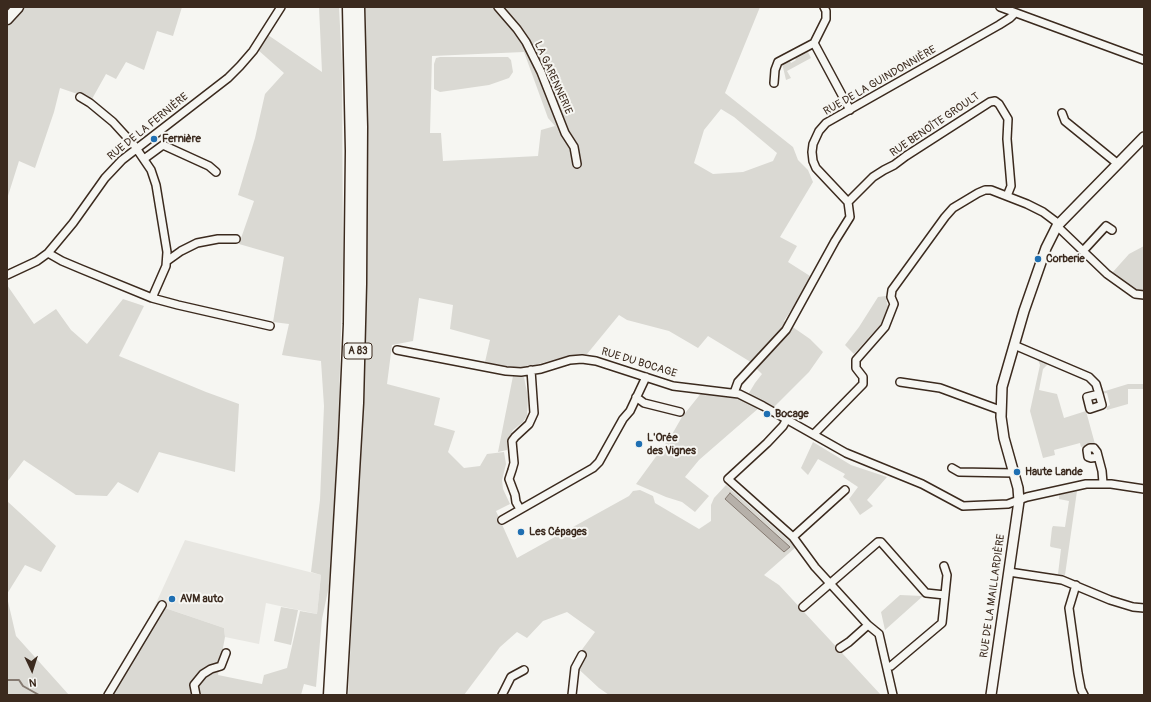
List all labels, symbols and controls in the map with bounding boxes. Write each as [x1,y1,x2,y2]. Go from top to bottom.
street label: LA GARENNERIE [531,40,575,116]
street label: RUE DE LA GUINDONNIÈRE [821,43,939,119]
street label: RUE DE LA FERNIÈRE [105,90,191,164]
street label: RUE BENOÎTE GROULT [888,90,982,160]
place label: Fernière [162,132,201,146]
marker: Fernière [149,134,159,144]
place label: Corberie [1046,252,1085,266]
marker: Corberie [1033,254,1043,264]
road number: A 83 [344,343,372,359]
street label: RUE DU BOCAGE [600,345,678,381]
place label: Bocage [775,407,809,421]
marker: Bocage [762,409,772,419]
place label: L'Orée des Vignes [647,431,696,457]
marker: L'Orée des Vignes [634,439,644,449]
place label: Haute Lande [1025,465,1083,479]
marker: Haute Lande [1012,467,1022,477]
place label: Les Cépages [529,525,587,539]
marker: Les Cépages [516,527,526,537]
street label: RUE DE LA MAILLARDIÈRE [978,533,1008,659]
place label: AVM auto [180,592,223,606]
marker: AVM auto [167,594,177,604]
north arrow [12,650,52,690]
text: N [29,676,37,689]

